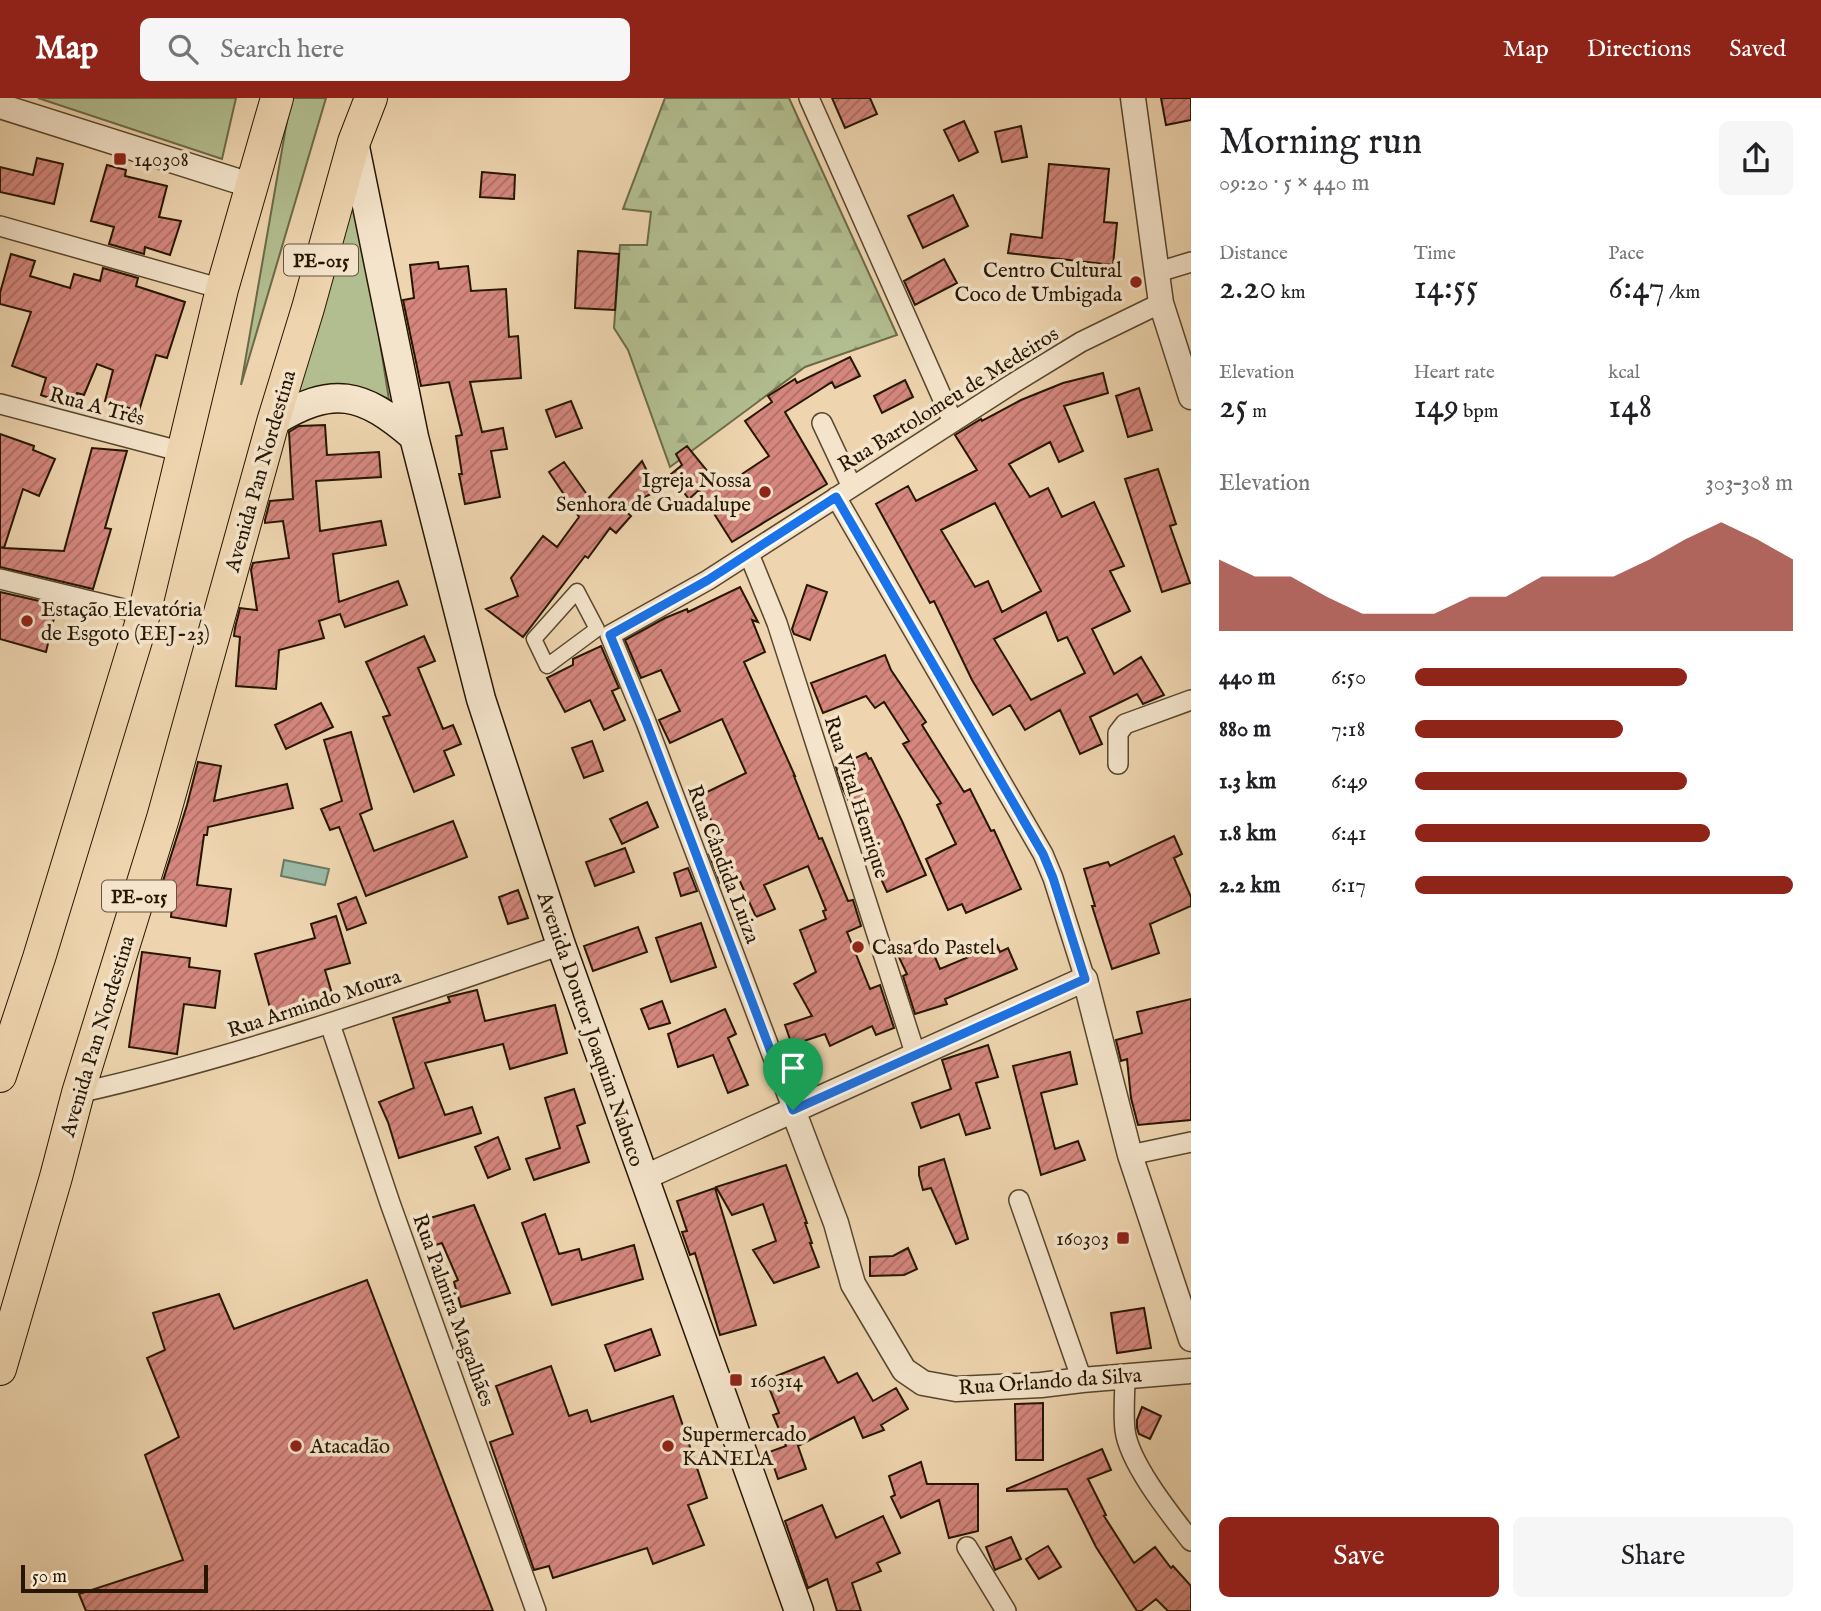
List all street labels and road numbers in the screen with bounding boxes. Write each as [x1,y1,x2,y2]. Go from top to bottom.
road number: PE-015 [284,244,358,276]
street label: Rua Bartolomeu de Medeiros [833,321,1064,479]
street label: Avenida Pan Nordestina [219,366,303,576]
street label: Rua A Três [46,382,147,433]
street label: Rua Vital Henrique [817,713,895,882]
street label: Rua Cândida Luiza [680,782,766,948]
road number: PE-015 [102,880,176,912]
street label: Avenida Doutor Joaquim Nabuco [529,888,649,1170]
street label: Avenida Pan Nordestina [55,932,142,1141]
street label: Rua Armindo Moura [224,963,406,1045]
street label: Rua Palmira Magalhães [405,1211,500,1410]
street label: Rua Orlando da Silva [958,1363,1144,1402]

